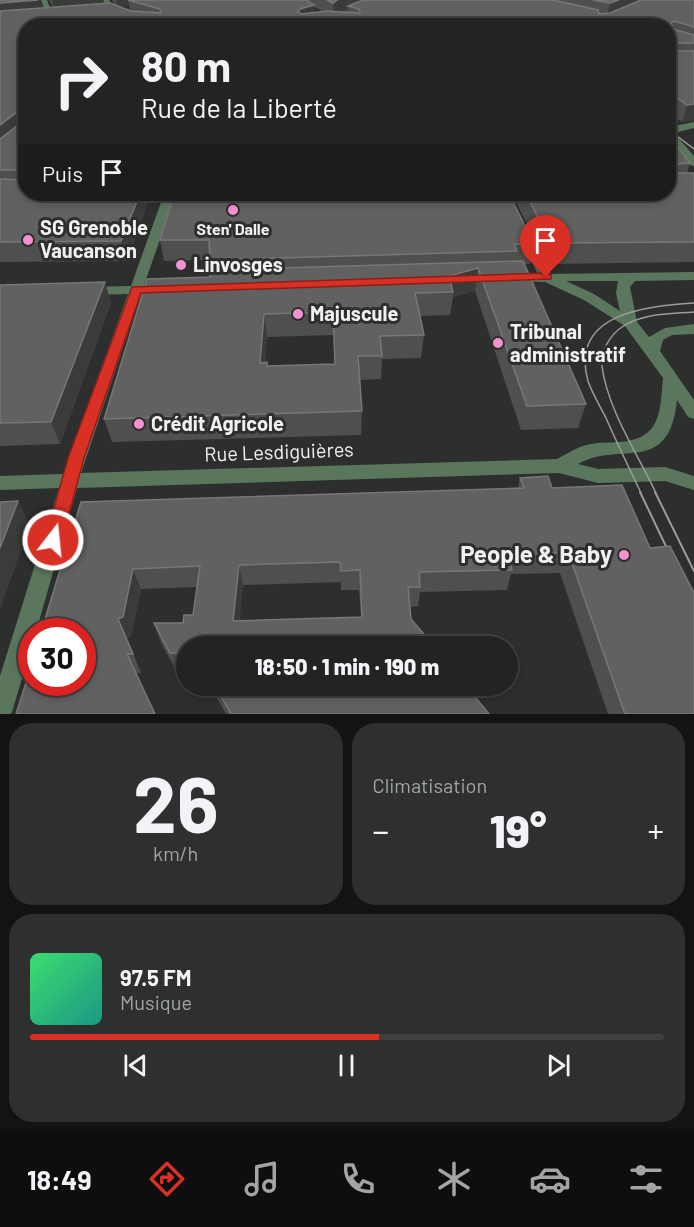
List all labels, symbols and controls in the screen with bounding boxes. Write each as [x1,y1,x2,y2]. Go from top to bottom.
text: 80 m [141,40,231,90]
icon: right [42,42,120,120]
text: Rue de la Liberté [141,91,337,123]
icon: arrive [95,156,128,189]
text: Puis [42,160,83,186]
marker: Sten' Dalle [226,203,240,217]
place label: SG Grenoble Vaucanson [40,215,148,262]
pin [520,215,571,277]
place label: Sten' Dalle [196,219,270,238]
icon: arrive [529,224,562,257]
marker: SG Grenoble Vaucanson [21,233,35,247]
place label: Linvosges [193,252,283,276]
marker: Linvosges [174,258,188,272]
place label: Majuscule [310,301,398,325]
marker: Majuscule [291,307,305,321]
place label: Tribunal administratif [510,319,626,366]
marker: Tribunal administratif [491,336,505,350]
place label: Crédit Agricole [151,411,284,435]
marker: Crédit Agricole [132,417,146,431]
street label: Rue Lesdiguières [204,436,354,466]
position arrow [21,508,85,572]
place label: People & Baby [460,539,612,568]
marker: People & Baby [617,548,631,562]
speed limit sign: 30 [18,618,96,696]
text: 18:50 · 1 min · 190 m [255,653,439,679]
text: 26 [133,755,219,849]
text: Climatisation [373,773,487,797]
text: 19° [490,803,547,857]
text: − [373,810,389,850]
text: + [648,810,664,850]
text: km/h [153,841,198,865]
text: 97.5 FM [120,964,191,990]
text: Musique [120,990,192,1014]
icon: previous [119,1049,152,1082]
icon: pause [330,1049,363,1082]
icon: next [542,1049,575,1082]
icon: directions [146,1158,188,1200]
icon: music [241,1158,283,1200]
icon: phone [337,1158,379,1200]
icon: climate [433,1158,475,1200]
icon: car [529,1158,571,1200]
icon: filters [625,1158,667,1200]
text: 18:49 [27,1163,92,1195]

